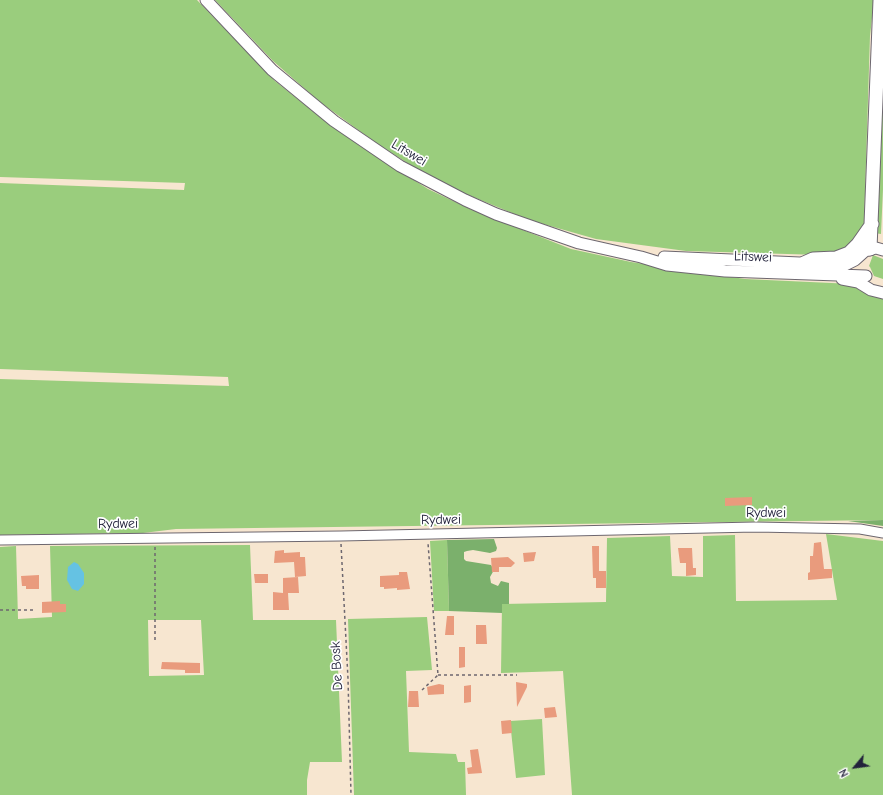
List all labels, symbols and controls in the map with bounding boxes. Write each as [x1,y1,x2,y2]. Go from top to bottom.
street label: Litswei [388,136,430,170]
street label: Litswei [734,248,772,266]
street label: Rydwei [746,505,786,521]
street label: Rydwei [421,511,461,529]
street label: Rydwei [98,515,138,533]
street label: De Bosk [327,641,347,691]
north arrow [835,747,875,787]
text: N [837,767,851,779]

